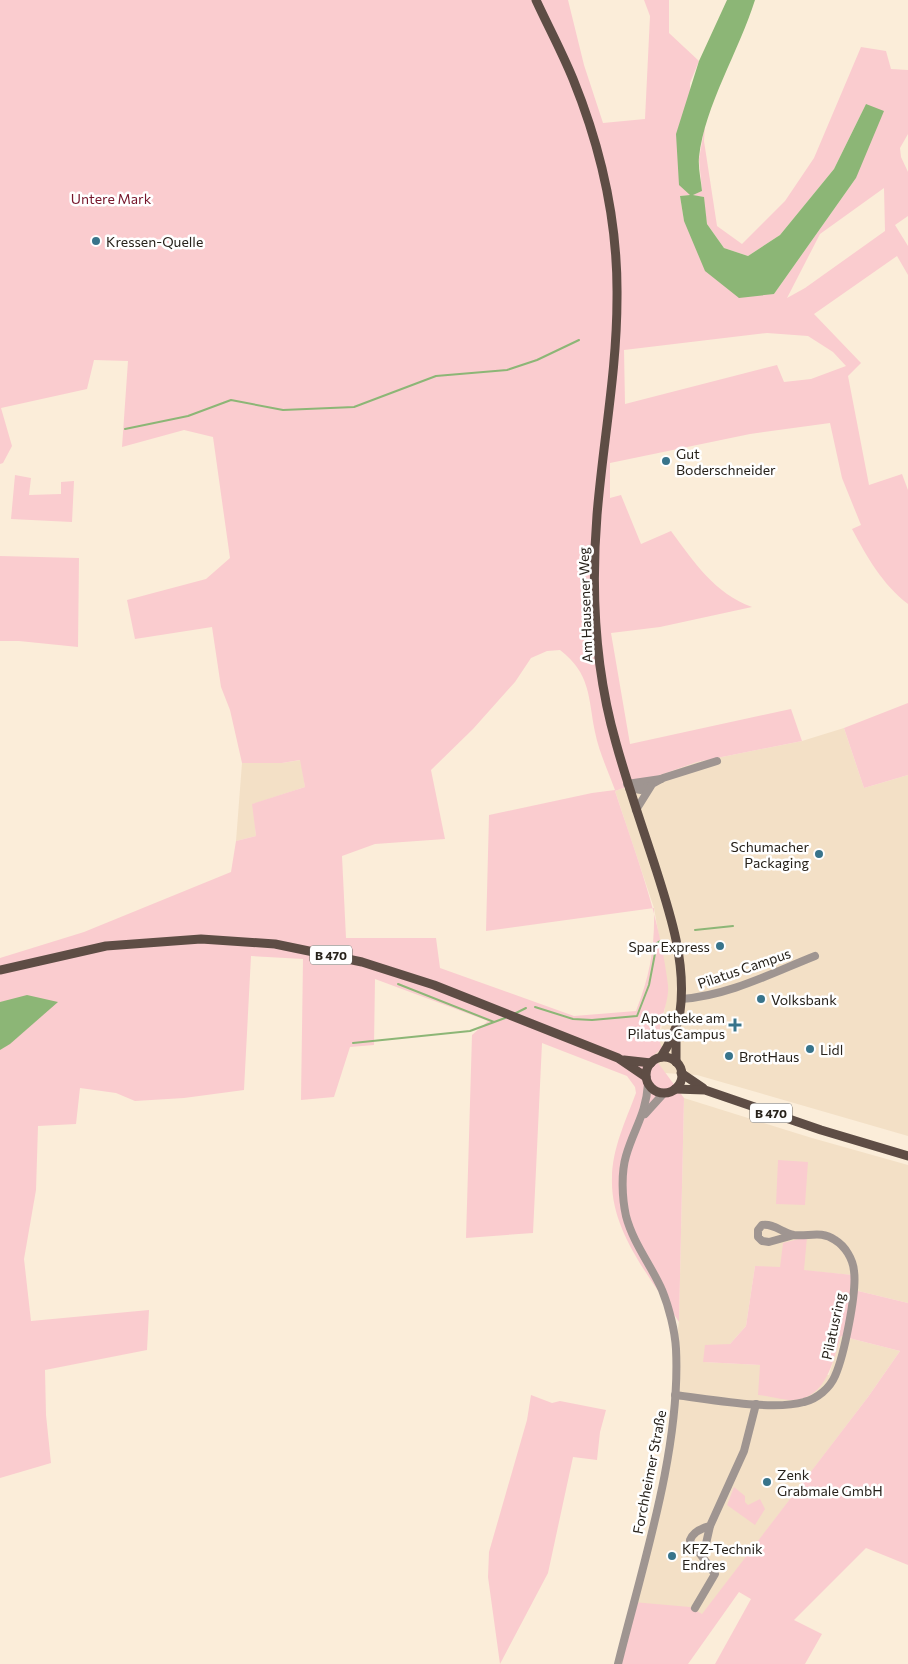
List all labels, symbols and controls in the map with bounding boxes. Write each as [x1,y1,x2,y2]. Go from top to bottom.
park label: Untere Mark [71,190,152,207]
place label: Kressen-Quelle [106,233,203,250]
marker: Kressen-Quelle [90,235,102,247]
place label: Gut Boderschneider [676,445,776,478]
marker: Gut Boderschneider [660,455,672,467]
street label: Am Hausener Weg [574,546,596,663]
place label: Schumacher Packaging [731,838,809,871]
marker: Schumacher Packaging [813,848,825,860]
place label: Spar Express [628,938,710,955]
marker: Spar Express [714,940,726,952]
street label: Pilatus Campus [695,944,793,992]
road number: B 470 [310,946,352,964]
place label: Volksbank [771,991,837,1008]
marker: Volksbank [755,993,767,1005]
place label: Apotheke am Pilatus Campus [628,1009,725,1042]
marker: Apotheke am Pilatus Campus [729,1019,741,1031]
place label: Lidl [820,1041,843,1058]
marker: Lidl [804,1043,816,1055]
place label: BrotHaus [739,1048,799,1065]
marker: BrotHaus [723,1050,735,1062]
road number: B 470 [750,1104,792,1122]
street label: Pilatusring [818,1291,848,1361]
street label: Forchheimer Straße [629,1409,669,1535]
place label: Zenk Grabmale GmbH [777,1466,883,1499]
marker: Zenk Grabmale GmbH [761,1476,773,1488]
place label: KFZ-Technik Endres [682,1540,763,1573]
marker: KFZ-Technik Endres [666,1550,678,1562]

